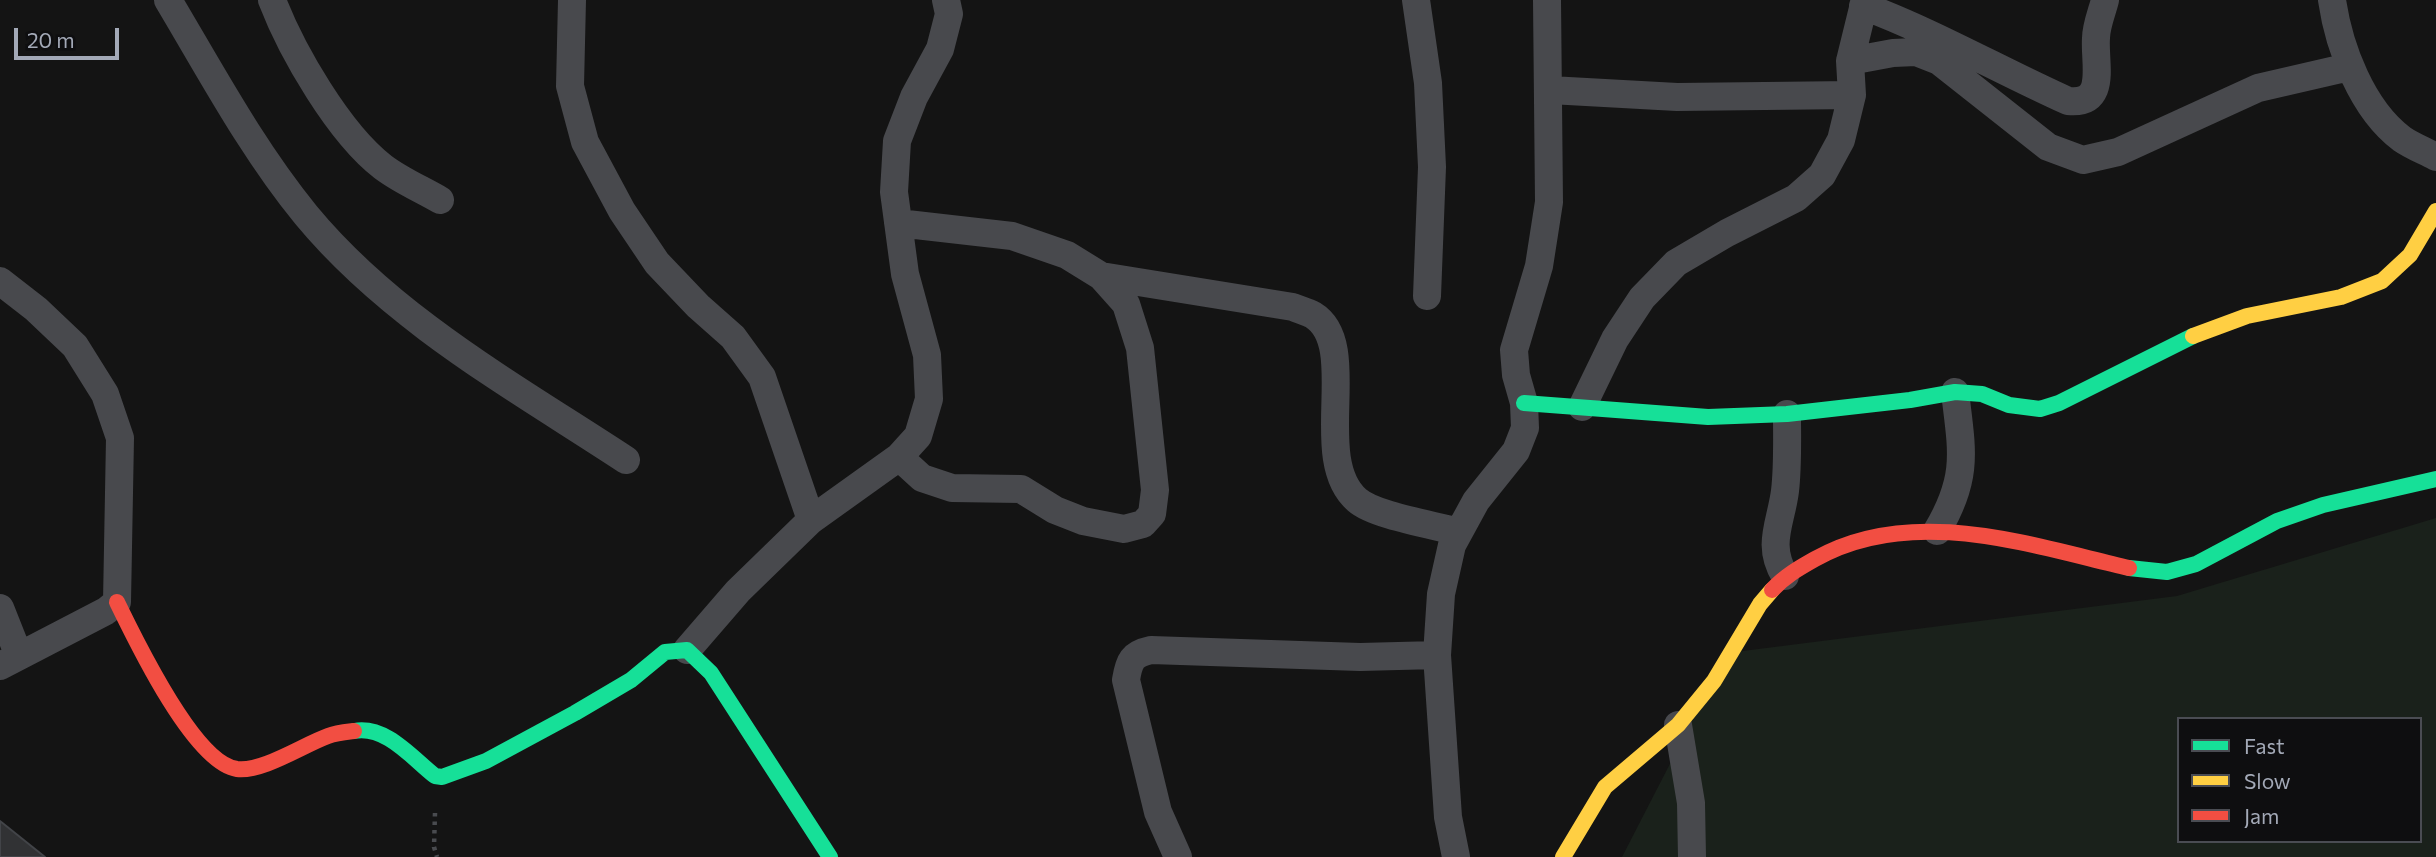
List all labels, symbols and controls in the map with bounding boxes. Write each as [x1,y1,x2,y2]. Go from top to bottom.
scale bar [18,14,122,58]
text: 20 m [27,27,75,52]
legend [2177,717,2422,843]
text: Fast [2244,733,2285,758]
text: Slow [2244,768,2291,793]
text: Jam [2244,803,2279,828]

